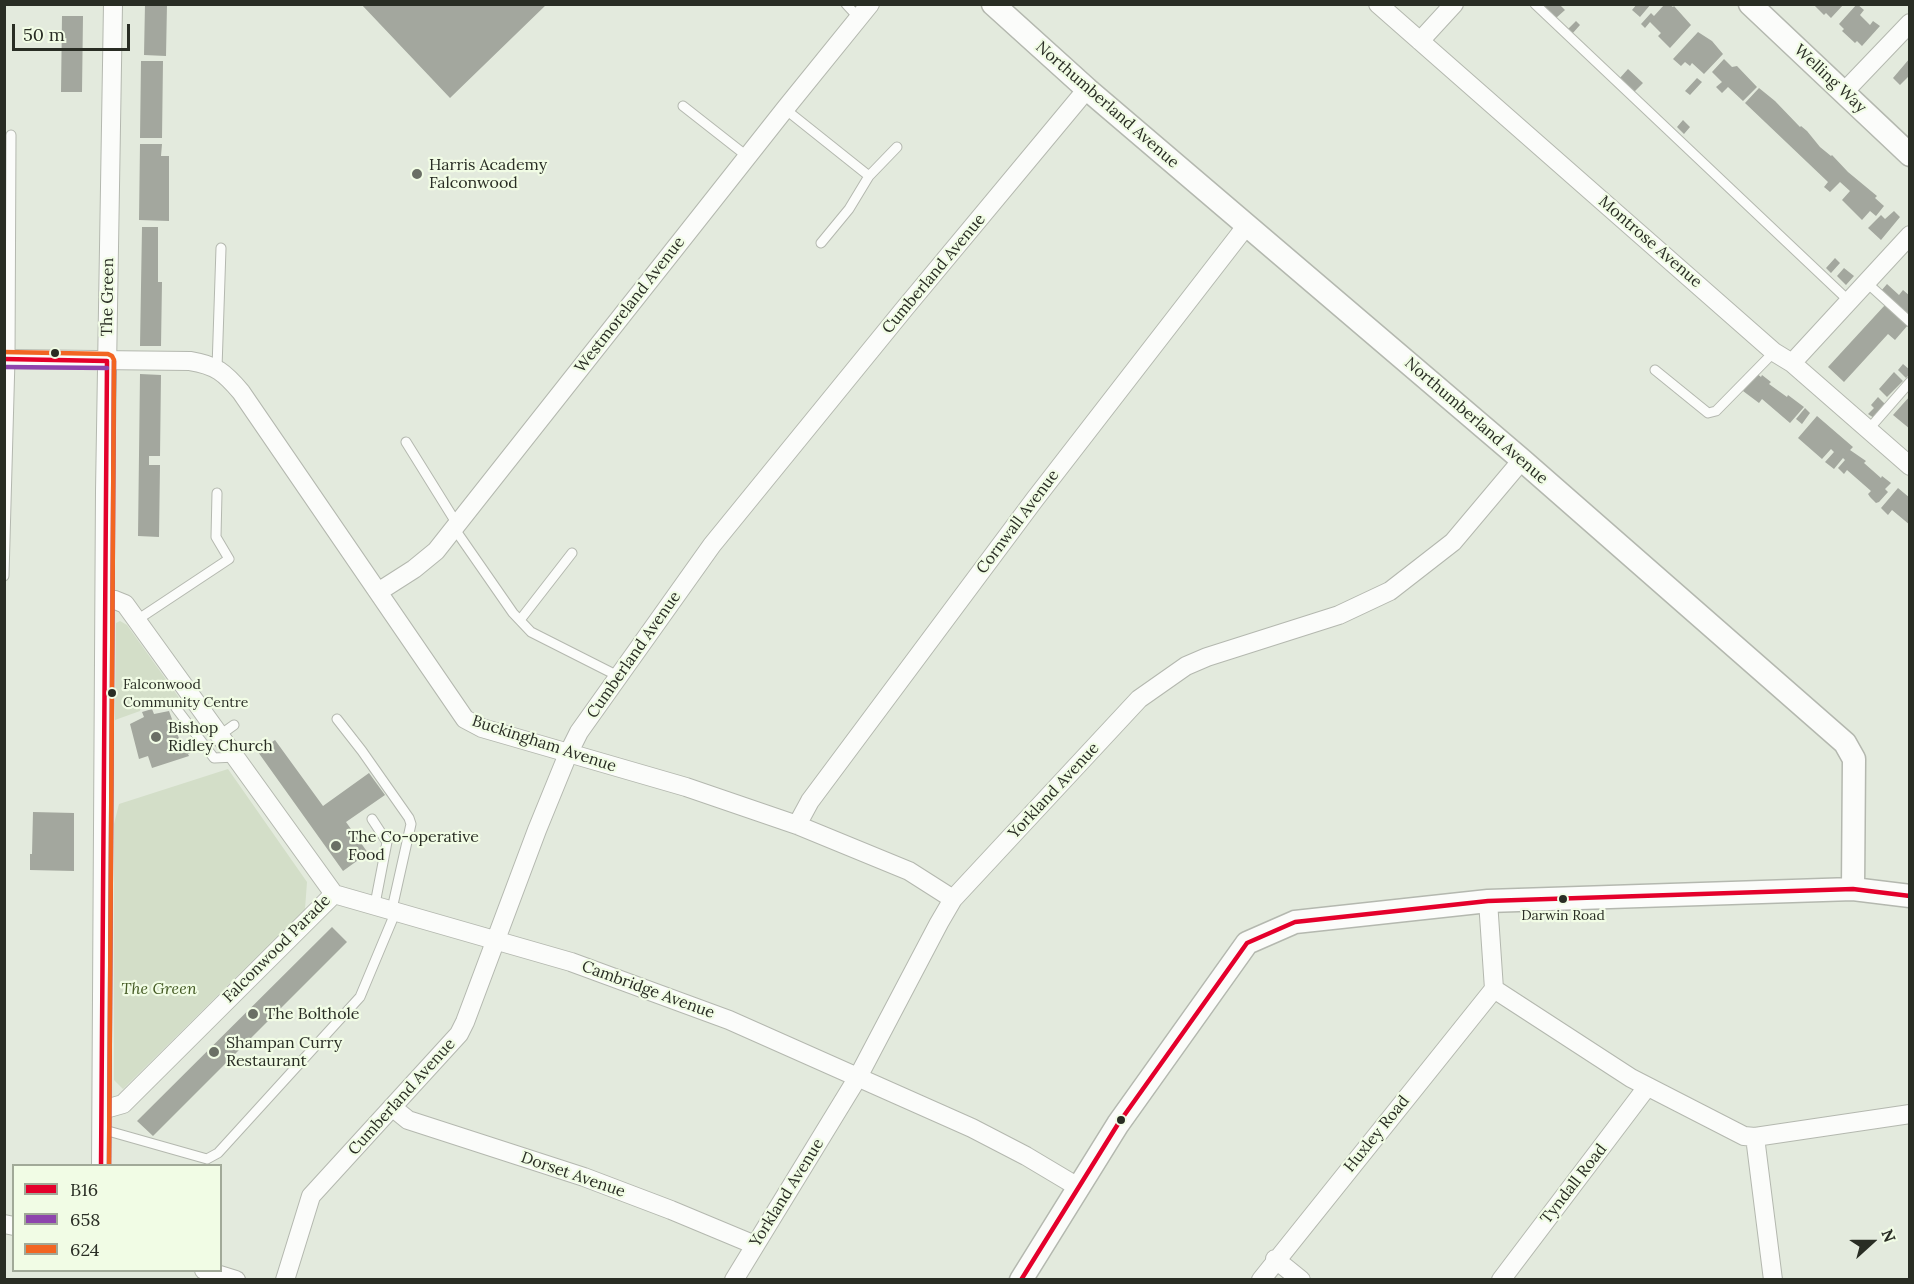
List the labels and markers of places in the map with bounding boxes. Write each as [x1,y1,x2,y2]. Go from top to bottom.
place label: Harris Academy Falconwood [429,155,547,193]
marker: Harris Academy Falconwood [410,167,424,181]
unlabelled marker [49,347,61,359]
place label: Falconwood Community Centre [123,677,248,710]
marker: Falconwood Community Centre [106,687,118,699]
place label: Bishop Ridley Church [168,718,273,756]
marker: Bishop Ridley Church [149,730,163,744]
place label: The Co-operative Food [348,827,479,865]
marker: The Co-operative Food [329,839,343,853]
marker: Darwin Road [1557,893,1569,905]
place label: Darwin Road [1521,908,1605,924]
place label: The Bolthole [265,1004,360,1024]
marker: The Bolthole [246,1007,260,1021]
place label: Shampan Curry Restaurant [226,1033,342,1071]
marker: Shampan Curry Restaurant [207,1045,221,1059]
unlabelled marker [1115,1114,1127,1126]

